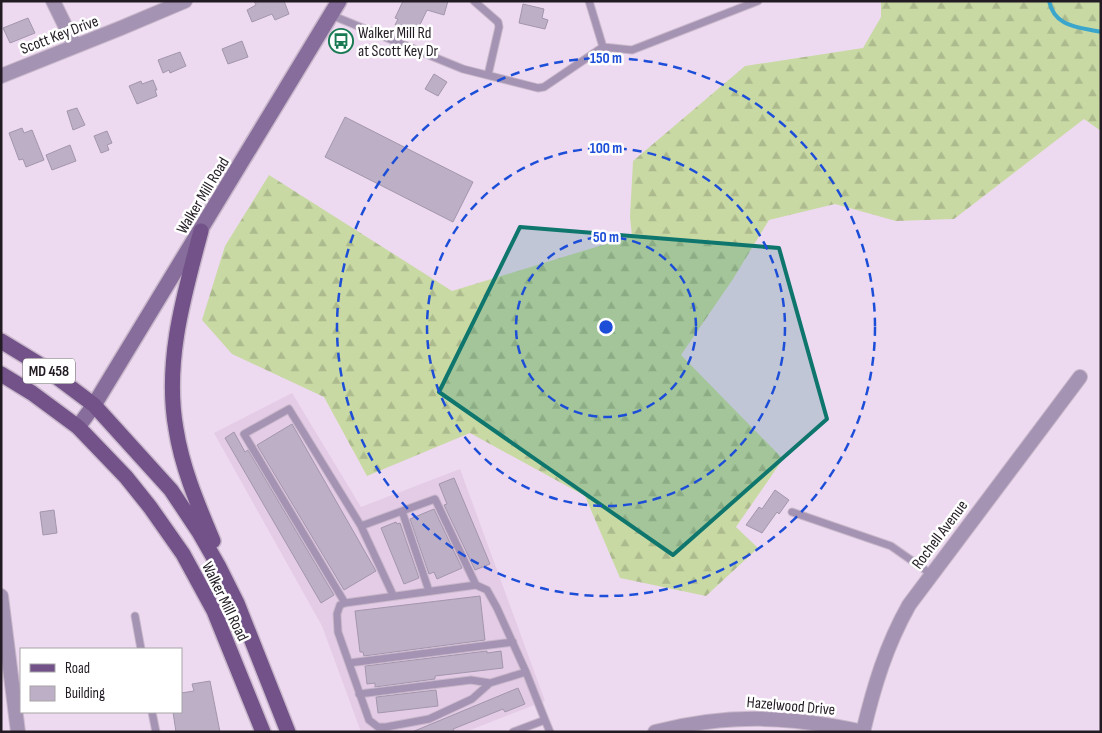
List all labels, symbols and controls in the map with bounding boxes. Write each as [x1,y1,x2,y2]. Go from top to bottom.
street label: Scott Key Drive [18,12,101,59]
place label: Walker Mill Rd at Scott Key Dr [358,24,439,61]
bus stop icon: Walker Mill Rd at Scott Key Dr [328,28,354,54]
text: 150 m [590,49,622,68]
text: 100 m [590,139,622,158]
street label: Walker Mill Road [173,154,234,238]
text: 50 m [593,228,619,247]
centre of rings [597,318,615,336]
road number: MD 458 [23,358,75,384]
street label: Rochell Avenue [908,497,972,573]
street label: Walker Mill Road [197,559,252,645]
legend [20,648,182,713]
text: Road [65,659,90,678]
text: Building [65,684,105,703]
street label: Hazelwood Drive [746,693,836,720]

